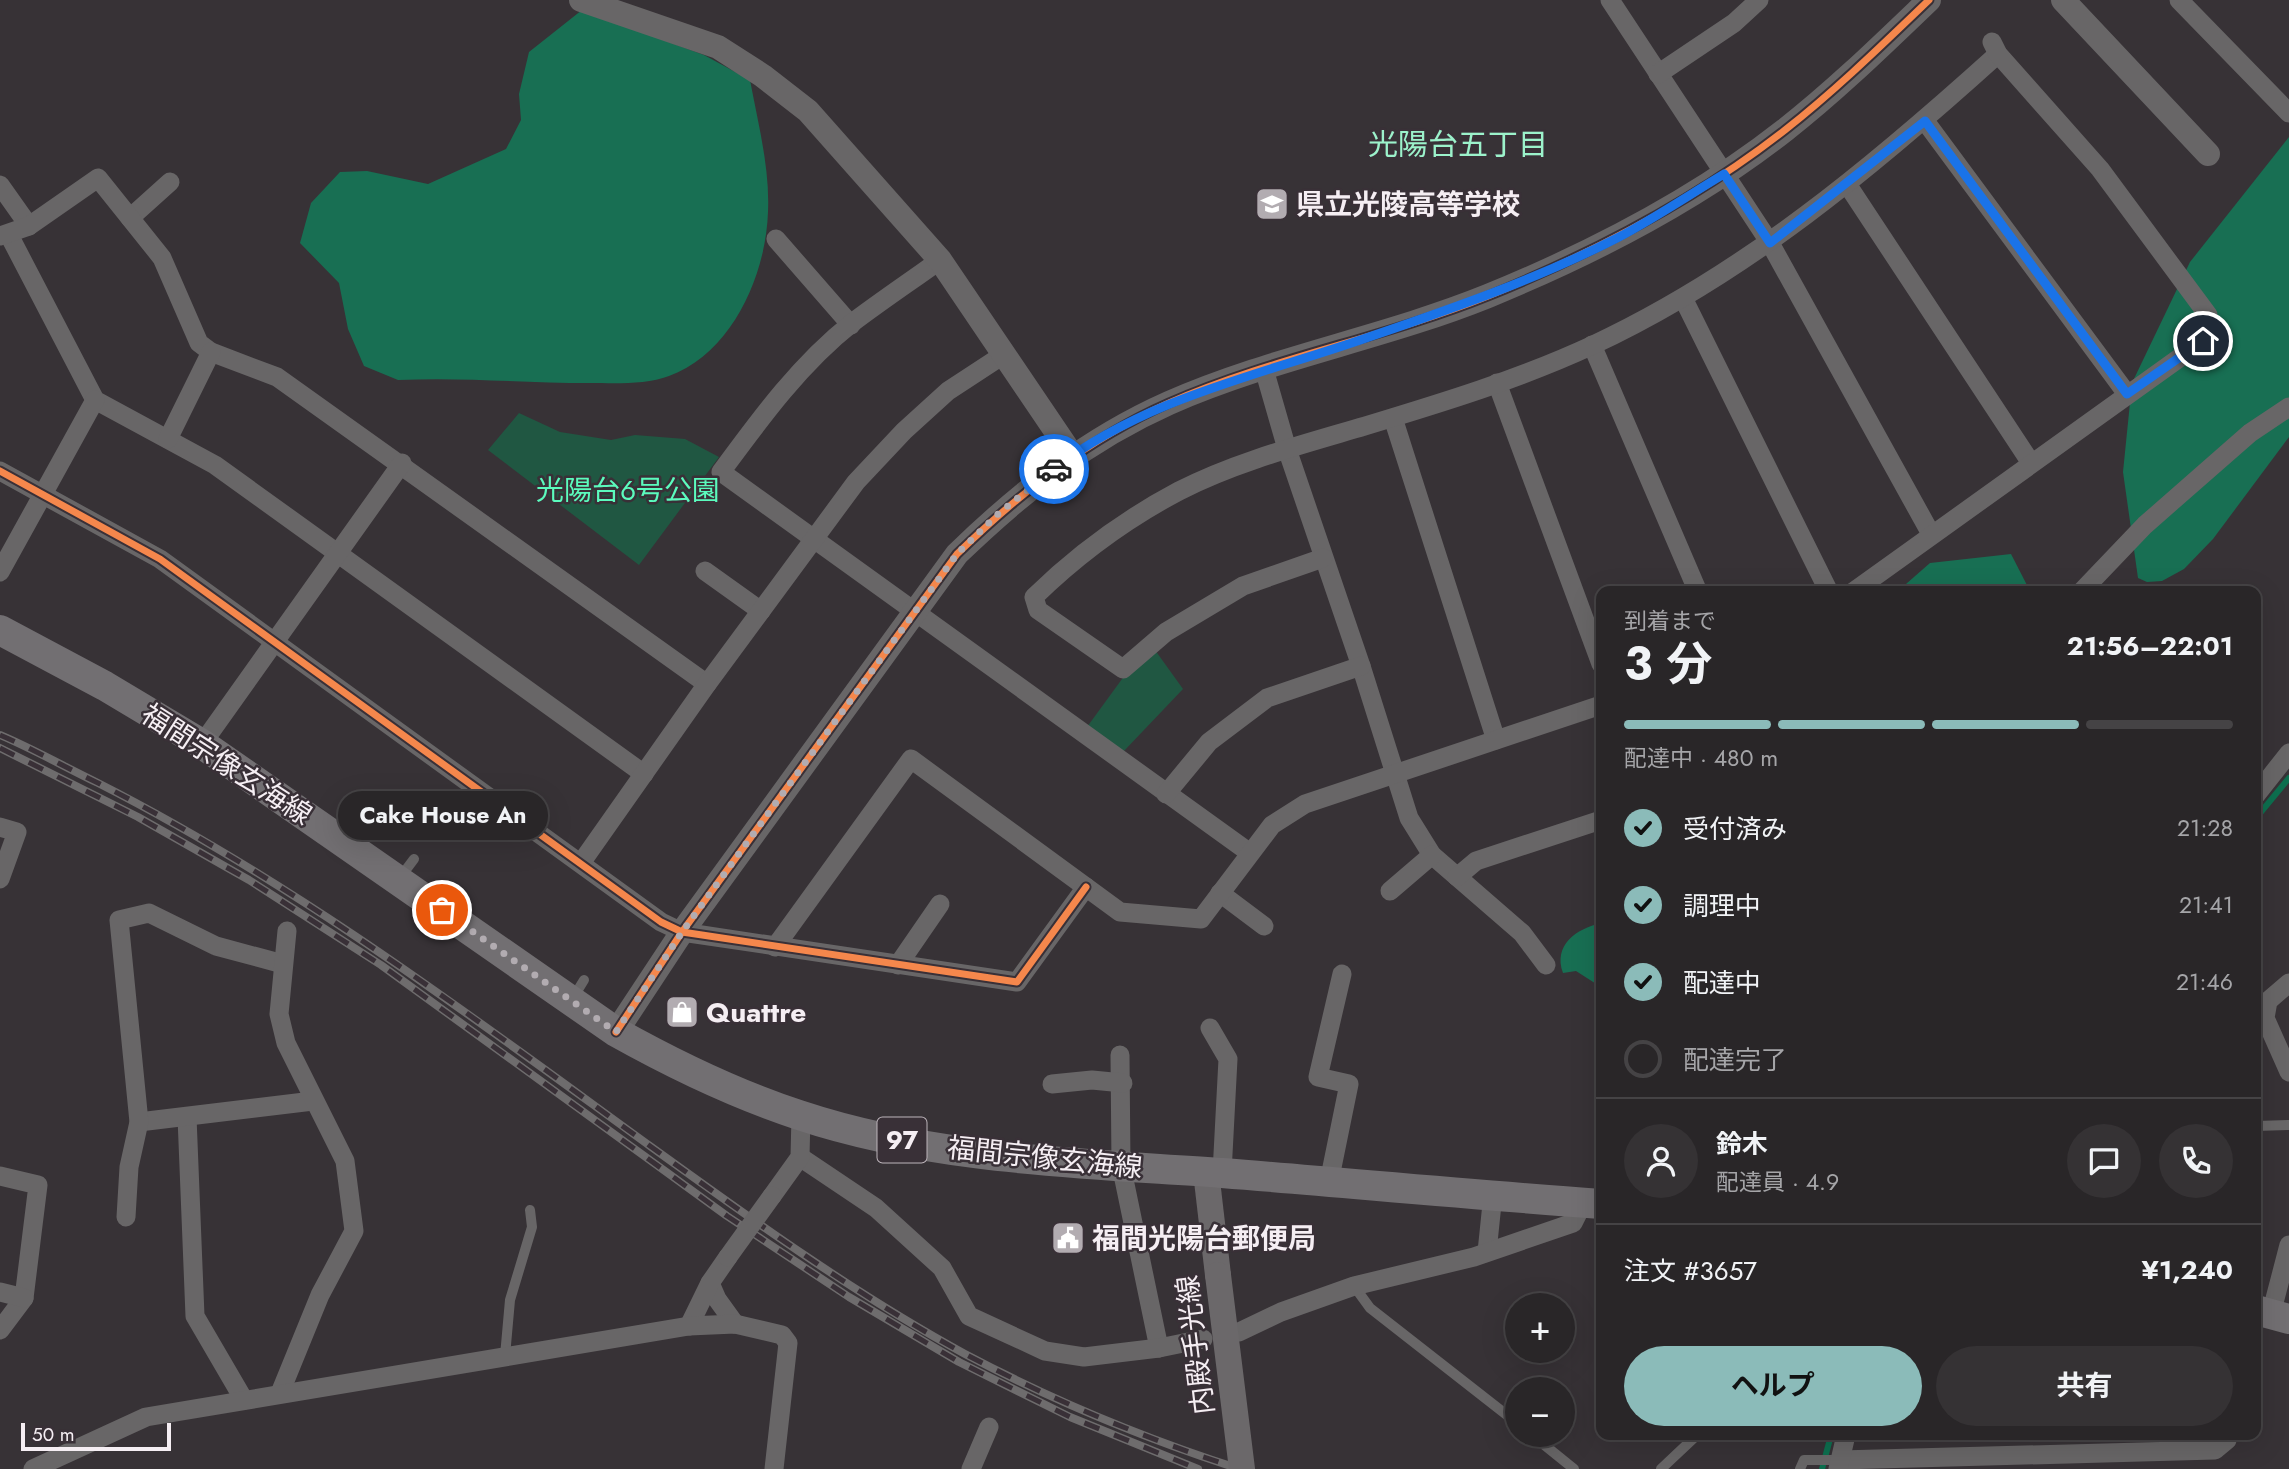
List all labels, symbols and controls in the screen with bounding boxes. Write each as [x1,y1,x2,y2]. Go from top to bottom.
district label: 光陽台五丁目 [1368,123,1548,166]
place label: 県立光陵高等学校 [1296,184,1520,225]
school or university icon: 県立光陵高等学校 [1253,185,1291,223]
pin [2173,311,2233,371]
icon: home [2184,322,2222,360]
courier [1019,434,1089,504]
icon: car [1035,450,1073,488]
park label: 光陽台6号公園 [536,470,720,511]
text: 到着まで [1624,604,1716,638]
text: 21:56–22:01 [2067,627,2233,665]
text: 3 分 [1624,631,1712,697]
street label: 福間宗像玄海線 [133,694,320,835]
text: 配達中 · 480 m [1624,741,1778,775]
callout: Cake House An [337,791,547,840]
text: Cake House An [359,798,527,832]
icon: check [1624,809,1662,847]
text: 受付済み [1683,810,1787,848]
text: 21:28 [2177,811,2233,845]
pin [412,880,472,940]
icon: check [1624,886,1662,924]
text: 調理中 [1683,887,1761,925]
text: 21:41 [2179,888,2233,922]
icon: bag [423,891,461,929]
icon: check [1624,963,1662,1001]
text: 配達中 [1683,964,1761,1002]
text: 21:46 [2176,965,2233,999]
place label: Quattre [706,992,806,1033]
shop icon: Quattre [663,993,701,1031]
text: 配達完了 [1683,1041,1787,1079]
road number: 97 [878,1118,926,1162]
button: person [1624,1124,1698,1198]
button: chat [2067,1124,2141,1198]
button: phone [2159,1124,2233,1198]
text: 鈴木 [1716,1125,1768,1163]
street label: 福間宗像玄海線 [945,1127,1145,1188]
text: 配達員 · 4.9 [1716,1165,1839,1199]
place label: 福間光陽台郵便局 [1092,1218,1316,1259]
public building icon: 福間光陽台郵便局 [1049,1219,1087,1257]
text: ¥1,240 [2142,1251,2233,1289]
text: 注文 #3657 [1624,1252,1757,1290]
street label: 内殿手光線 [1167,1273,1224,1417]
map controls [1505,1293,1575,1447]
button: + [1505,1293,1575,1363]
button: ヘルプ [1624,1346,1922,1426]
button: 共有 [1936,1346,2233,1426]
button: − [1505,1377,1575,1447]
scale bar [21,1420,172,1452]
text: 50 m [32,1421,75,1448]

